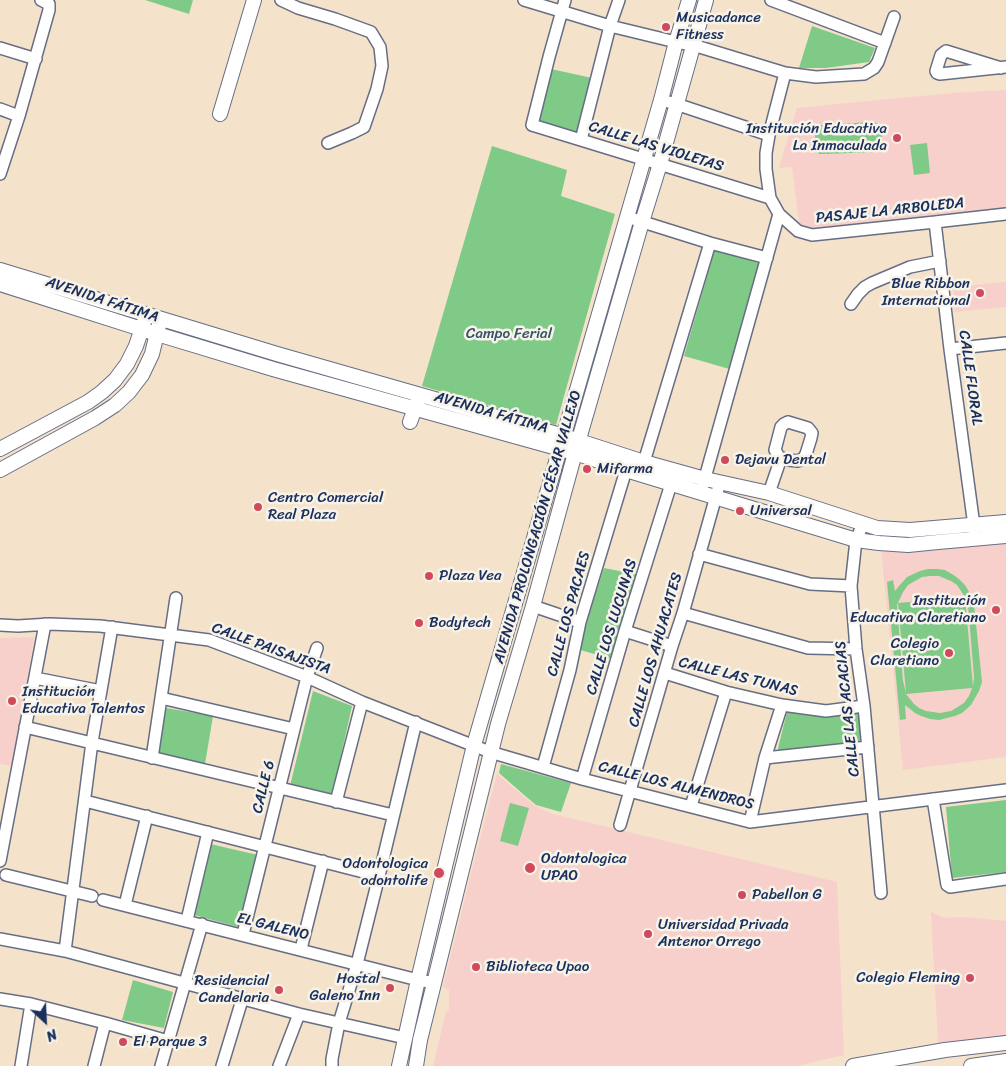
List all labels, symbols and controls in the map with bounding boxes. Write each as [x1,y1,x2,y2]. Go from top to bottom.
place label: Musicadance Fitness [676,9,761,44]
marker: Musicadance Fitness [660,21,672,33]
street label: CALLE LAS VIOLETAS [586,118,726,176]
place label: Institución Educativa La Inmaculada [746,120,887,155]
marker: Institución Educativa La Inmaculada [891,132,903,144]
street label: PASAJE LA ARBOLEDA [815,194,965,228]
street label: AVENIDA FÁTIMA [43,273,161,327]
place label: Blue Ribbon International [882,275,970,310]
marker: Blue Ribbon International [974,287,986,299]
park label: Campo Ferial [466,325,552,343]
street label: CALLE FLORAL [954,329,986,427]
street label: AVENIDA FÁTIMA [432,388,550,438]
street label: AVENIDA PROLONGACIÓN CÉSAR VALLEJO [490,388,586,666]
place label: Dejavu Dental [735,451,826,469]
marker: Dejavu Dental [719,454,731,466]
place label: Mifarma [597,460,653,478]
marker: Mifarma [581,463,593,475]
place label: Centro Comercial Real Plaza [268,489,383,524]
marker: Centro Comercial Real Plaza [252,501,264,513]
place label: Universal [750,502,812,520]
marker: Universal [734,505,746,517]
street label: CALLE LOS PACAES [544,550,594,678]
street label: CALLE LOS LUCUNAS [583,557,641,697]
place label: Plaza Vea [439,567,501,585]
marker: Plaza Vea [423,570,435,582]
street label: CALLE LOS AHUACATES [625,571,687,729]
place label: Institución Educativa Claretiano [850,592,986,627]
marker: Institución Educativa Claretiano [990,604,1002,616]
place label: Bodytech [429,614,491,632]
marker: Bodytech [413,617,425,629]
street label: CALLE PAISAJISTA [209,619,333,679]
place label: Colegio Claretiano [871,635,939,670]
street label: CALLE LAS ACACIAS [832,640,864,778]
marker: Colegio Claretiano [943,647,955,659]
street label: CALLE LAS TUNAS [677,654,799,700]
place label: Institución Educativa Talentos [22,683,145,718]
marker: Institución Educativa Talentos [6,695,18,707]
street label: CALLE LOS ALMENDROS [596,758,756,814]
street label: CALLE 6 [249,759,279,815]
place label: Odontologica UPAO [541,850,626,885]
place label: Odontologica odontolife [343,855,428,890]
marker: Odontologica UPAO [523,861,537,875]
marker: Odontologica odontolife [432,866,446,880]
place label: Pabellon G [752,886,822,904]
marker: Pabellon G [736,889,748,901]
street label: EL GALENO [235,909,311,945]
place label: Universidad Privada Antenor Orrego [658,916,789,951]
marker: Universidad Privada Antenor Orrego [642,928,654,940]
place label: Biblioteca Upao [486,958,589,976]
marker: Biblioteca Upao [470,961,482,973]
place label: Colegio Fleming [856,969,960,987]
place label: Hostal Galeno Inn [310,970,380,1005]
place label: Residencial Candelaria [194,972,269,1007]
marker: Colegio Fleming [964,972,976,984]
marker: Hostal Galeno Inn [384,982,396,994]
marker: Residencial Candelaria [273,984,285,996]
north arrow [20,996,70,1046]
text: N [42,1022,61,1048]
place label: El Parque 3 [133,1033,207,1051]
marker: El Parque 3 [117,1036,129,1048]

